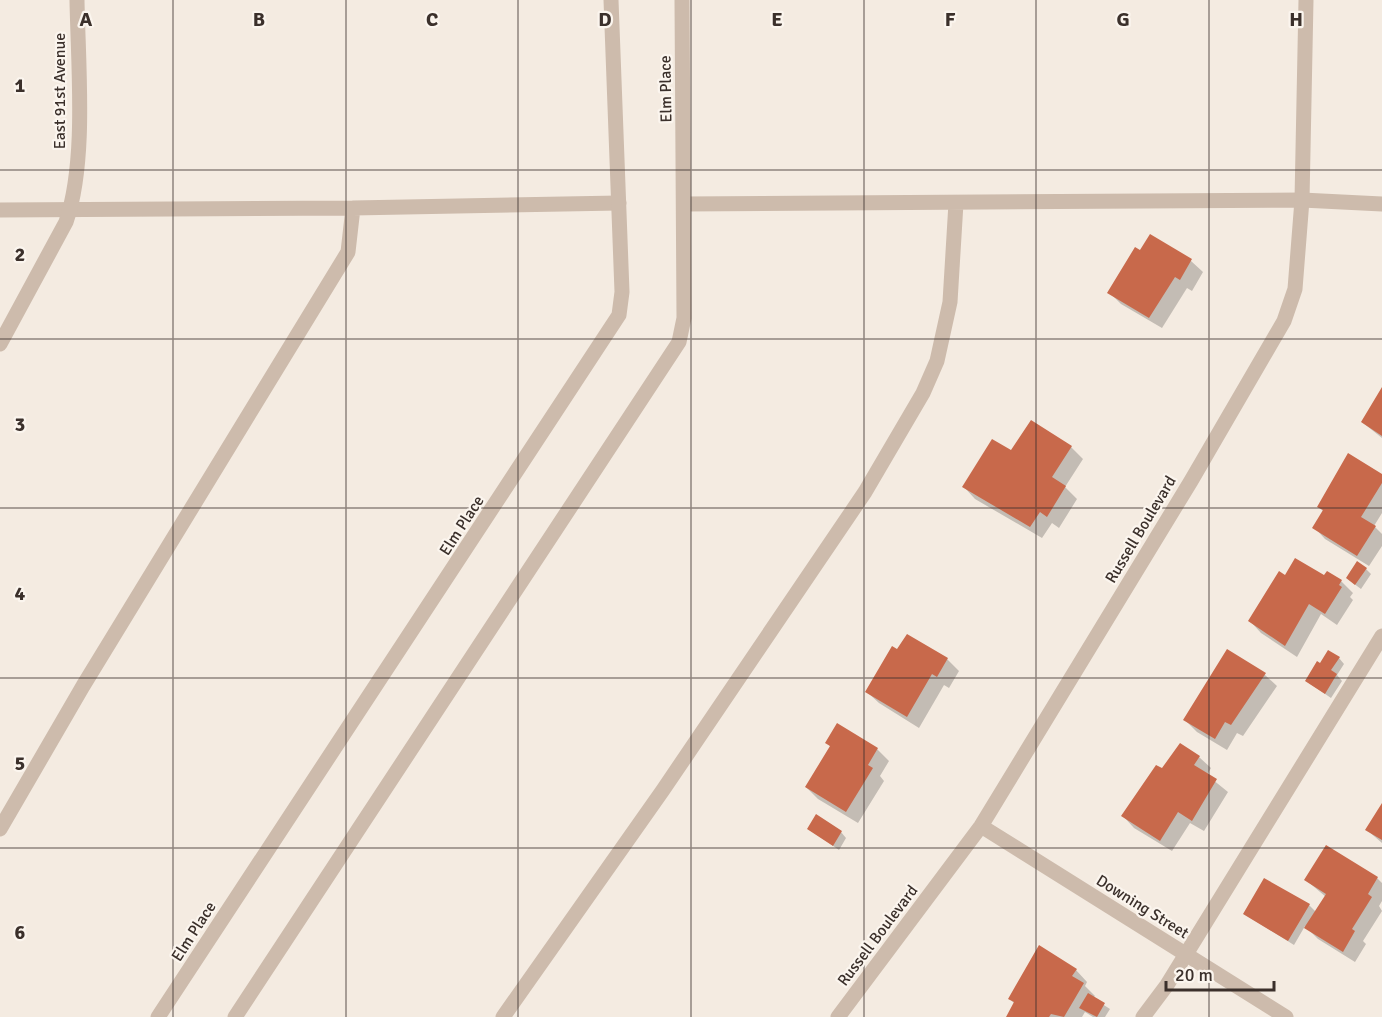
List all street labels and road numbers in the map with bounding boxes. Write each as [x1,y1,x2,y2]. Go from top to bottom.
street label: East 91st Avenue [50,33,70,149]
street label: Elm Place [655,55,677,123]
street label: Russell Boulevard [1101,472,1181,587]
street label: Elm Place [435,492,489,559]
street label: Downing Street [1092,870,1193,944]
street label: Russell Boulevard [833,881,922,990]
street label: Elm Place [167,898,221,965]

